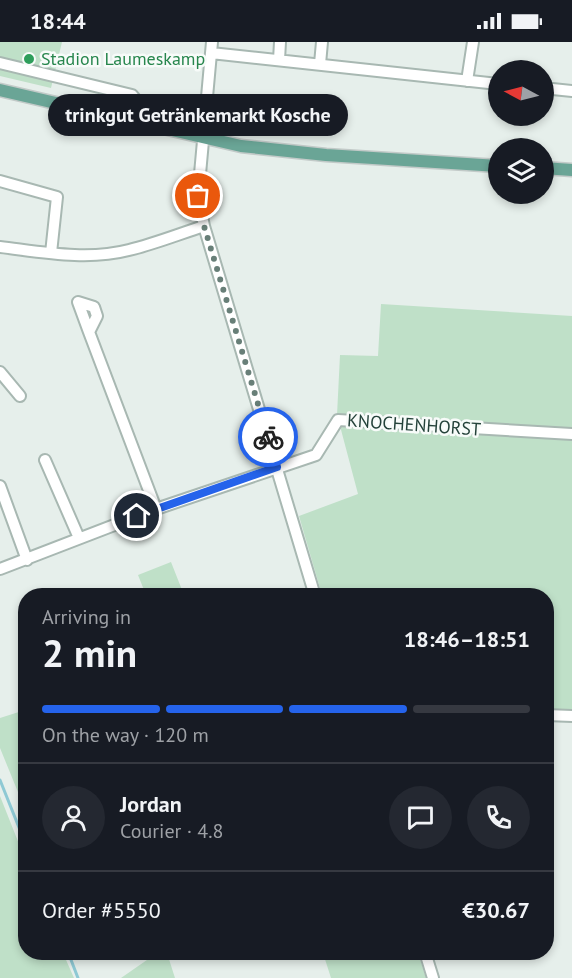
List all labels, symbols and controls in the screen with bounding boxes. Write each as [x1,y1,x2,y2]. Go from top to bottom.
text: 18:44 [30,7,86,35]
place label: Stadion Laumeskamp [41,47,205,70]
marker: Stadion Laumeskamp [22,52,36,66]
north arrow [488,60,554,126]
map controls [488,60,554,204]
callout: trinkgut Getränkemarkt Kosche [48,94,348,136]
text: trinkgut Getränkemarkt Kosche [65,102,331,128]
button: layers [488,138,554,204]
pin [172,170,223,221]
icon: bag [181,179,214,212]
courier [238,407,298,467]
street label: KNOCHENHORST [346,408,482,441]
icon: bike [252,421,285,454]
pin [111,490,162,541]
icon: home [120,499,153,532]
text: Arriving in [42,604,131,630]
text: 18:46–18:51 [404,625,530,653]
text: 2 min [42,627,137,678]
text: On the way · 120 m [42,722,209,748]
button: person [42,786,105,849]
button: chat [389,786,452,849]
button: phone [467,786,530,849]
text: Jordan [120,790,182,818]
text: Courier · 4.8 [120,818,223,844]
text: Order #5550 [42,896,161,924]
text: €30.67 [462,896,530,924]

